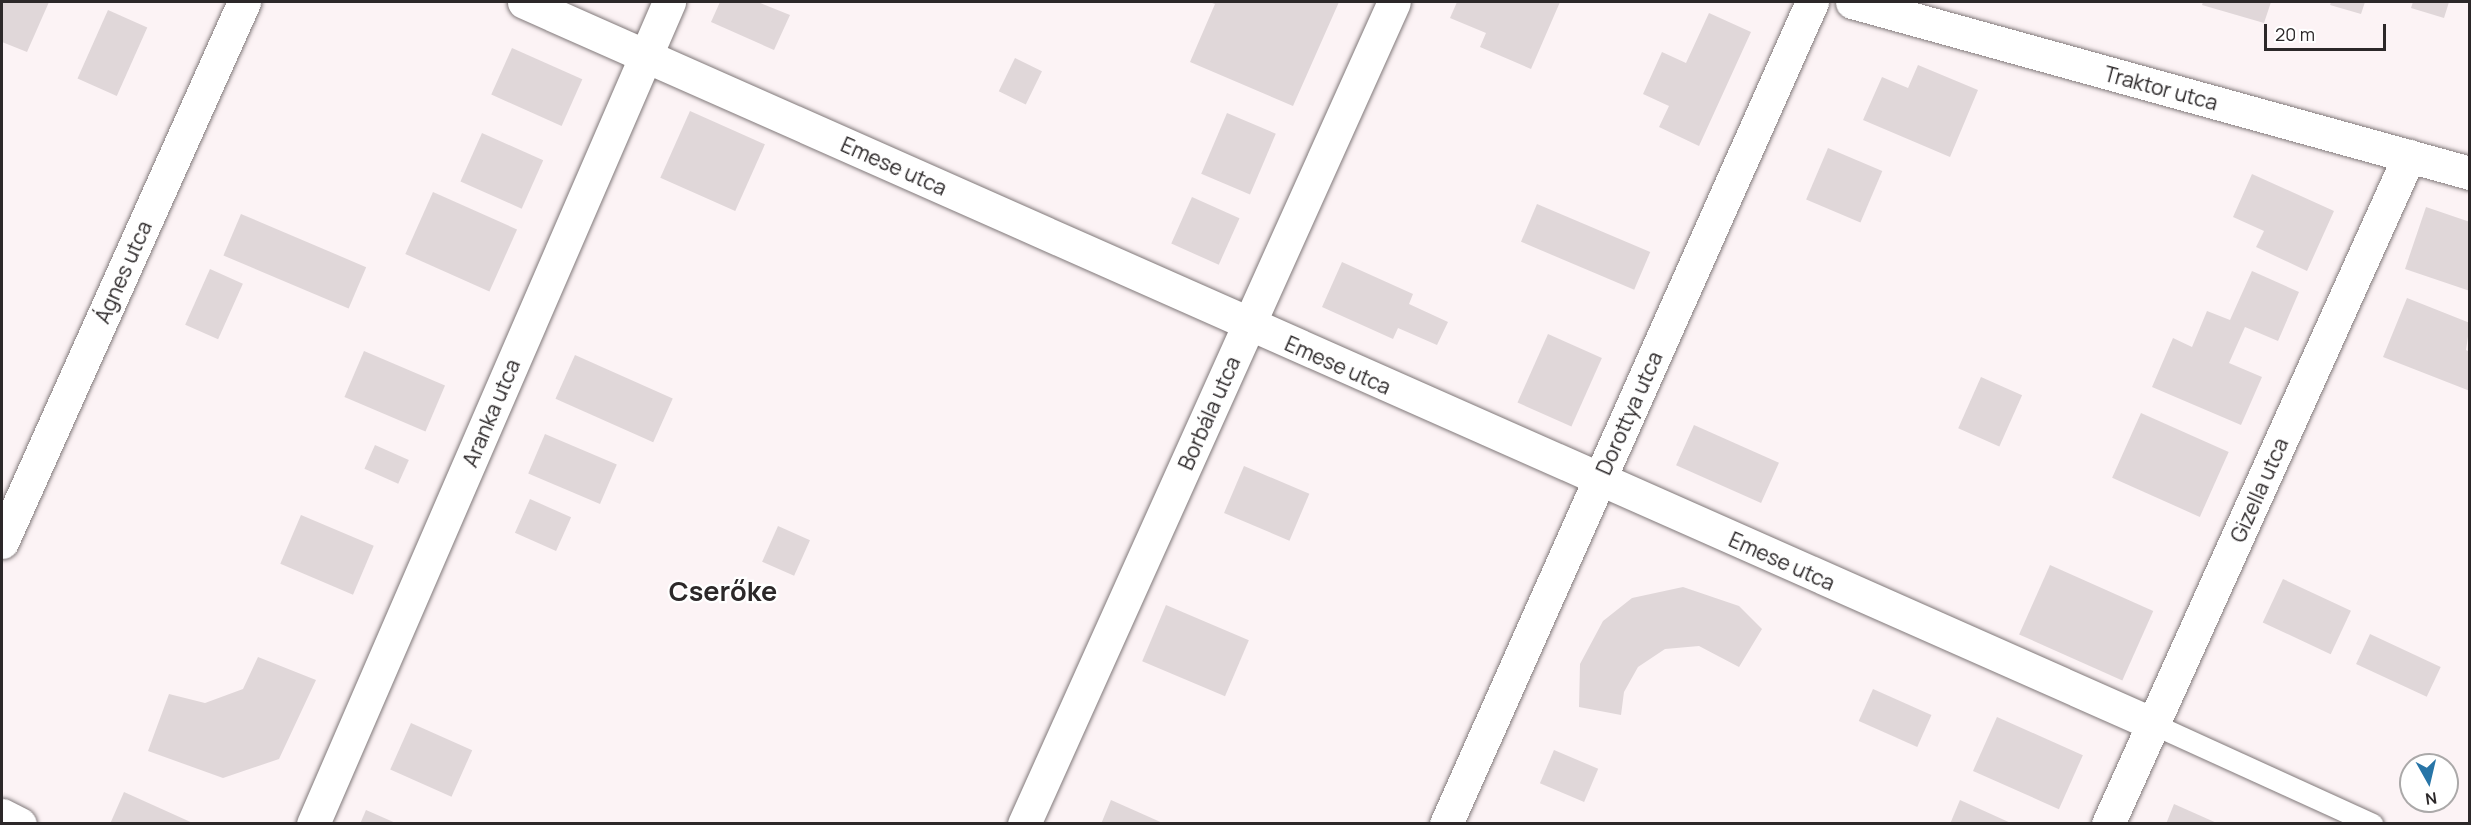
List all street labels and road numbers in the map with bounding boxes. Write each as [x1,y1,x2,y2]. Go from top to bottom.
street label: Traktor utca [2101,61,2221,115]
street label: Emese utca [837,131,951,201]
street label: Ágnes utca [89,217,157,327]
street label: Emese utca [1281,330,1395,400]
street label: Dorottya utca [1591,348,1667,478]
street label: Borbála utca [1173,352,1245,474]
street label: Aranka utca [457,355,525,471]
street label: Gizella utca [2225,434,2293,546]
street label: Emese utca [1725,526,1839,596]

